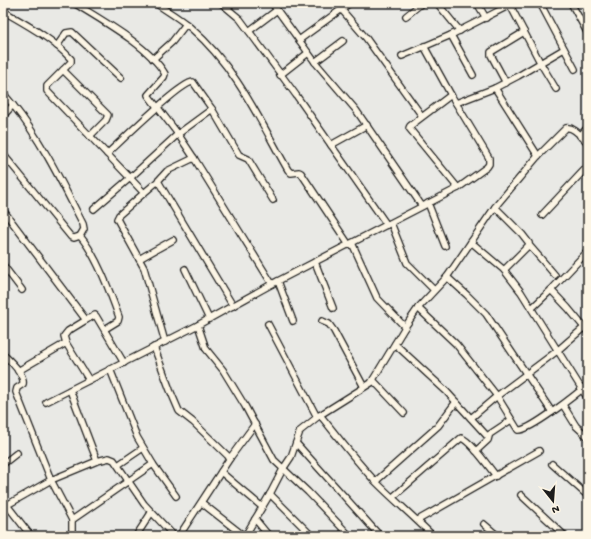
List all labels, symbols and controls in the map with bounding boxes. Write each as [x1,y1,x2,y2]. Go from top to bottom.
north arrow [533,481,573,521]
text: N [550,502,561,515]

